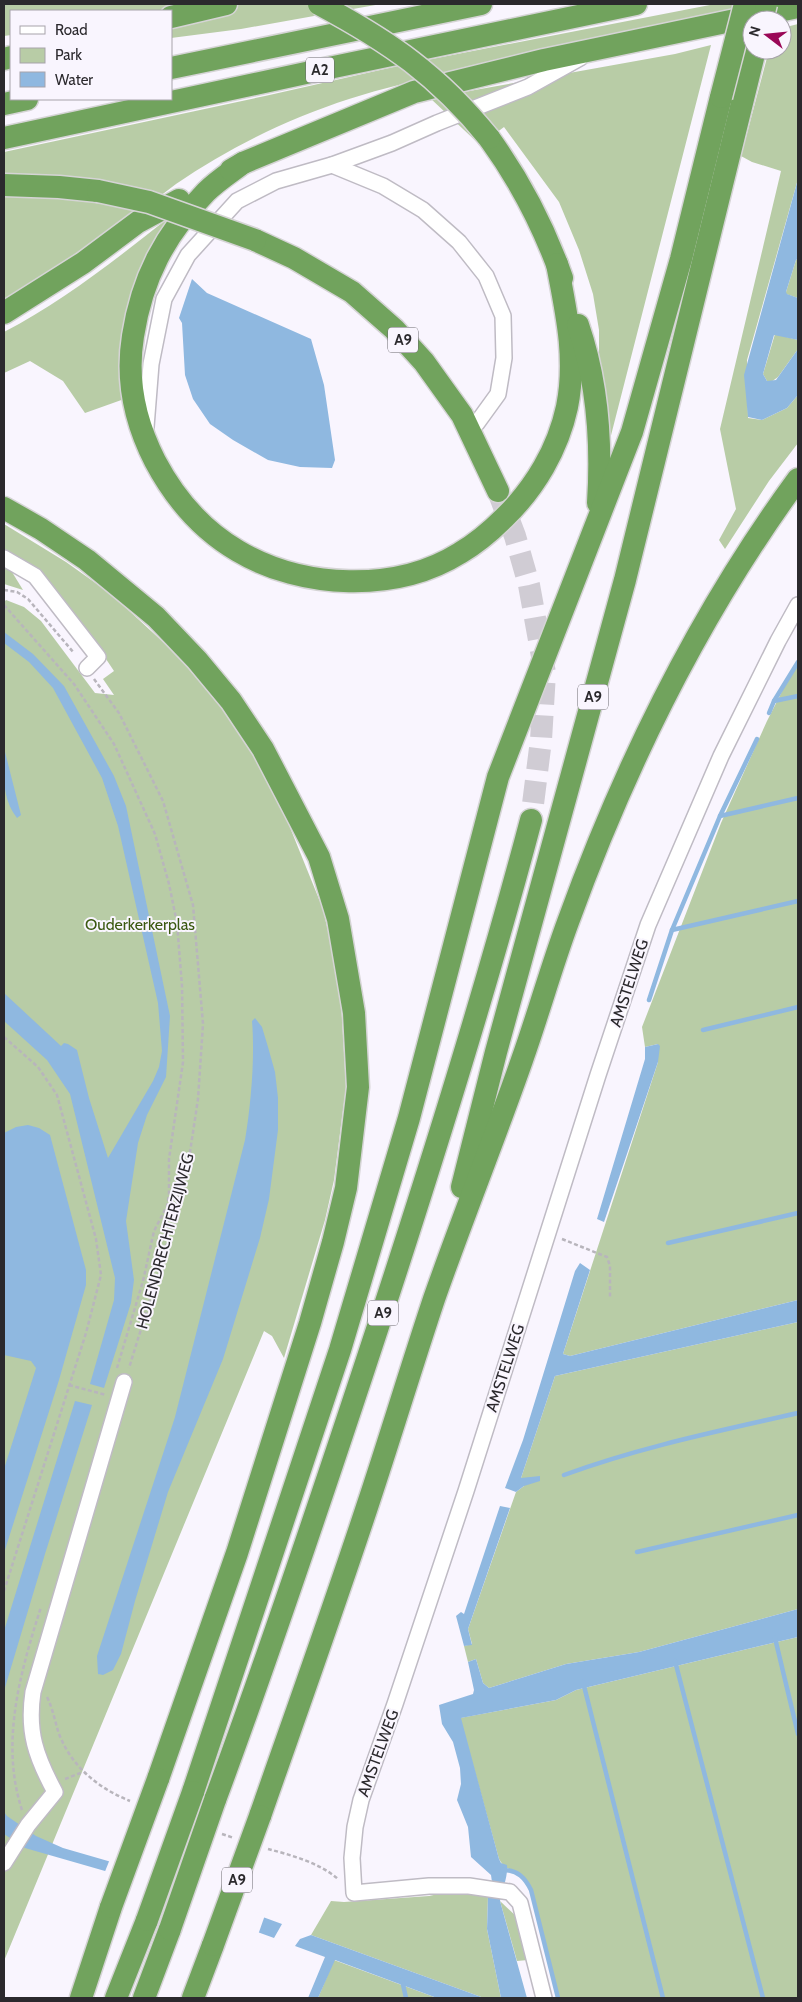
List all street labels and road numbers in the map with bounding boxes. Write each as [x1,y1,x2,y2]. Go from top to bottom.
road number: A2 [306,58,334,82]
road number: A9 [388,328,418,352]
road number: A9 [578,684,608,710]
street label: AMSTELWEG [606,937,652,1029]
street label: HOLENDRECHTERZIJWEG [132,1151,198,1331]
road number: A9 [368,1300,398,1326]
street label: AMSTELWEG [482,1322,528,1414]
street label: AMSTELWEG [353,1707,403,1799]
road number: A9 [222,1868,252,1892]

